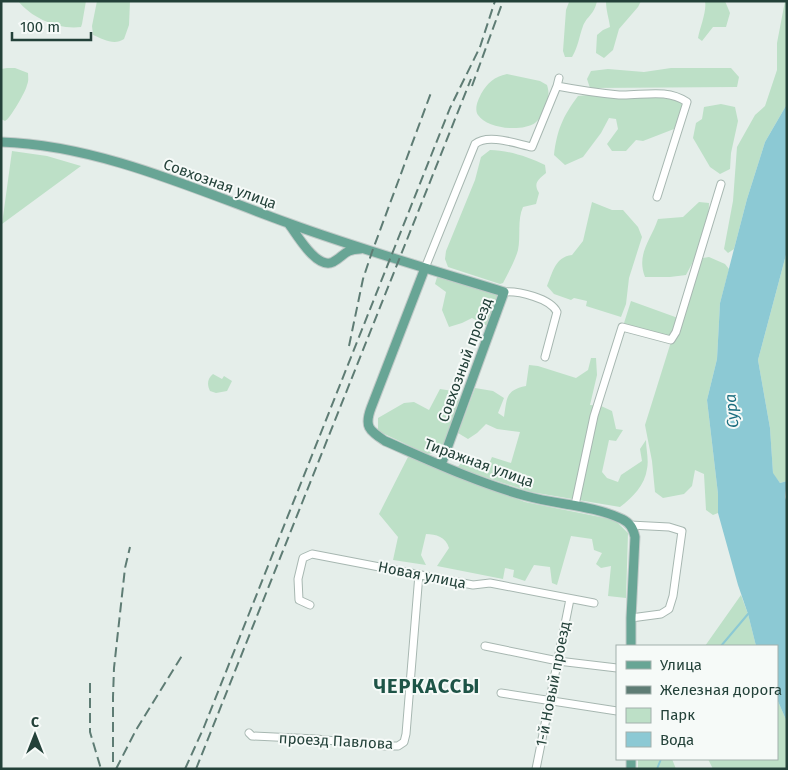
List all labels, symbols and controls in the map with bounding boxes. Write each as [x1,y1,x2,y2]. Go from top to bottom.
scale bar [12,10,91,42]
text: 100 m [20,18,60,36]
street label: Совхозная улица [161,155,279,213]
street label: Совхозный проезд [434,295,496,425]
water label: Сура [721,393,742,429]
street label: Тиражная улица [422,435,536,491]
street label: Новая улица [376,558,468,592]
street label: 1-й Новый проезд [532,620,574,748]
legend [616,645,778,760]
text: Улица [660,656,702,674]
district label: ЧЕРКАССЫ [374,674,480,698]
text: Железная дорога [660,681,782,699]
text: Парк [660,706,695,724]
north arrow [10,710,60,760]
text: С [31,714,39,731]
street label: проезд Павлова [278,729,394,753]
text: Вода [660,731,694,749]

